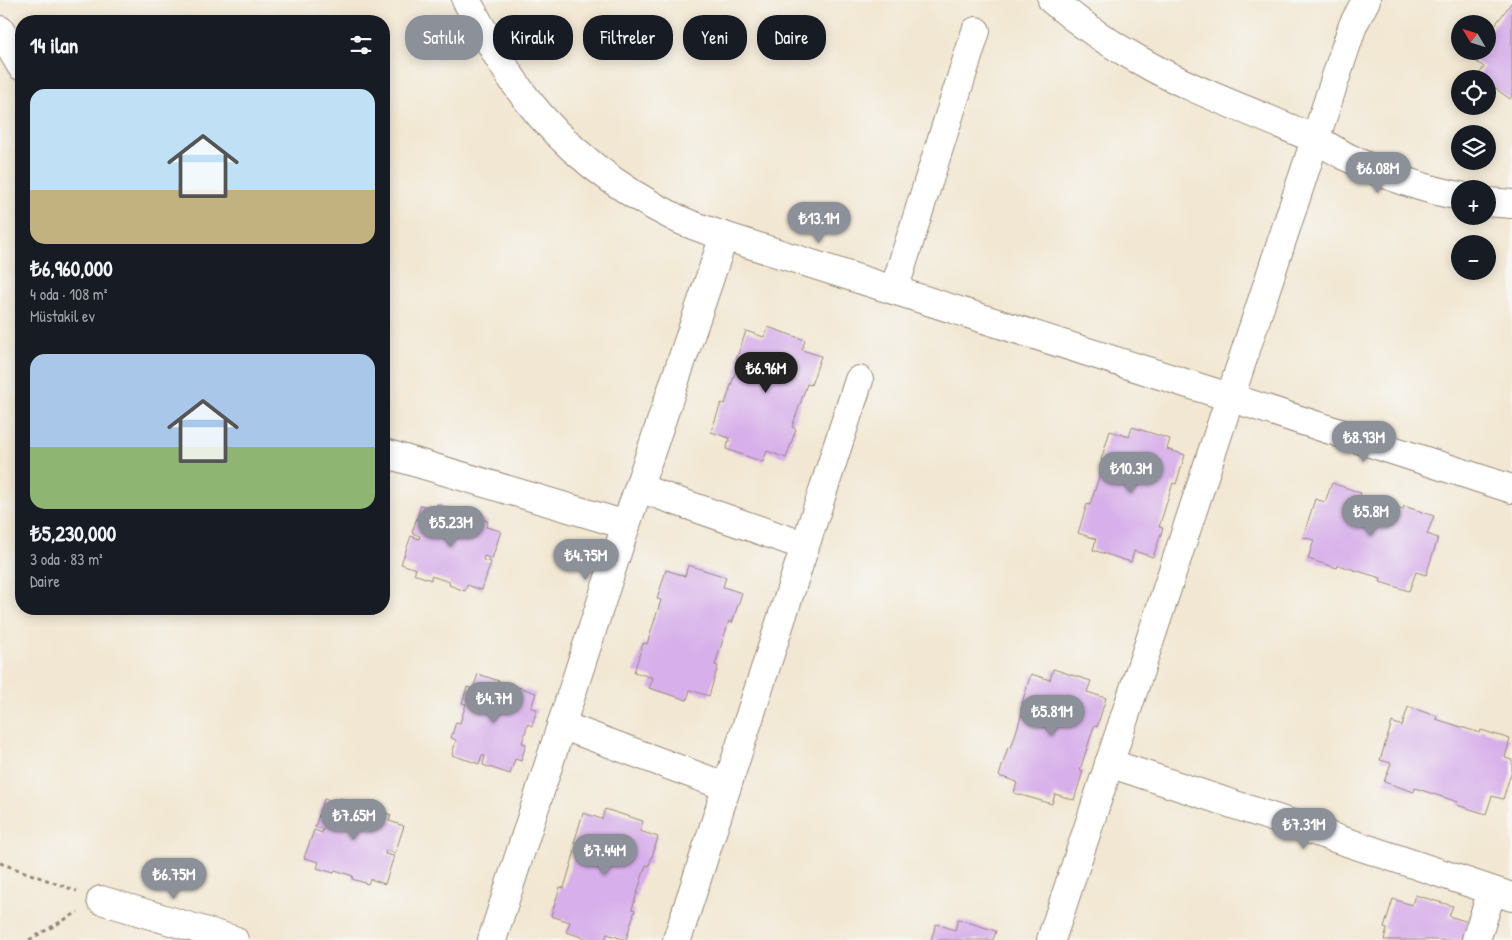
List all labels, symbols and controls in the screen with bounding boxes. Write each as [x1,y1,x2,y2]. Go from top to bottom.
chip: Satılık [405,15,483,60]
chip: Kiralık [493,15,573,60]
chip: Filtreler [583,15,673,60]
chip: Yeni [683,15,747,60]
chip: Daire [757,15,826,60]
north arrow [1451,15,1496,60]
map controls [1451,15,1496,280]
text: 14 ilan [30,31,78,60]
icon: filters [347,31,375,59]
button: locate [1451,70,1496,115]
icon: home [158,121,248,211]
button: layers [1451,125,1496,170]
pin: ₺6.08M [1337,152,1419,194]
text: ₺6.08M [1357,157,1399,179]
button: + [1451,180,1496,225]
pin: ₺13.1M [778,202,860,244]
text: ₺13.1M [799,207,839,229]
button: − [1451,235,1496,280]
text: ₺6,960,000 [30,254,113,283]
text: 4 oda · 108 m² [30,283,107,305]
text: Müstakil ev [30,305,95,327]
pin: ₺6.96M [725,352,807,394]
text: ₺6.96M [746,357,786,379]
icon: home [158,386,248,476]
pin: ₺8.93M [1323,420,1405,463]
text: ₺8.93M [1343,426,1385,448]
pin: ₺10.3M [1090,452,1172,494]
text: ₺10.3M [1110,457,1152,479]
pin: ₺5.8M [1336,494,1406,537]
text: ₺5.8M [1353,500,1389,522]
pin: ₺5.23M [410,506,492,548]
text: ₺5.23M [429,511,473,533]
text: ₺5,230,000 [30,519,116,548]
pin: ₺4.75M [545,538,627,581]
text: ₺4.75M [565,544,607,566]
text: 3 oda · 83 m² [30,548,103,570]
text: Daire [30,570,60,592]
pin: ₺4.7M [459,682,529,724]
text: ₺4.7M [476,687,512,709]
pin: ₺5.81M [1011,694,1093,737]
text: ₺5.81M [1031,700,1073,722]
pin: ₺7.65M [313,798,395,841]
text: ₺7.65M [332,804,376,826]
pin: ₺7.31M [1263,808,1345,850]
text: ₺7.31M [1283,813,1326,835]
pin: ₺7.44M [564,834,646,876]
text: ₺7.44M [584,839,626,861]
pin: ₺6.75M [133,858,215,900]
text: ₺6.75M [152,863,196,885]

